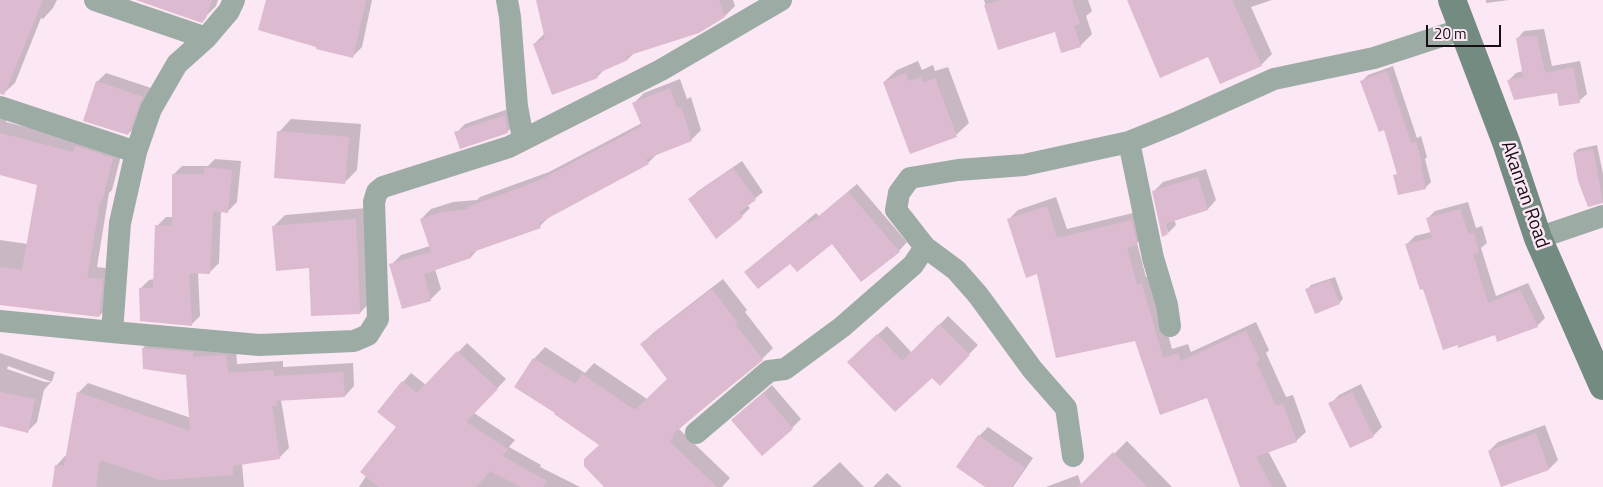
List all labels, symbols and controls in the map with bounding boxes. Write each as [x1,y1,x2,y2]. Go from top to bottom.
scale bar [1428,15,1503,47]
text: 20 m [1434,22,1467,45]
street label: Akanran Road [1495,138,1553,252]

